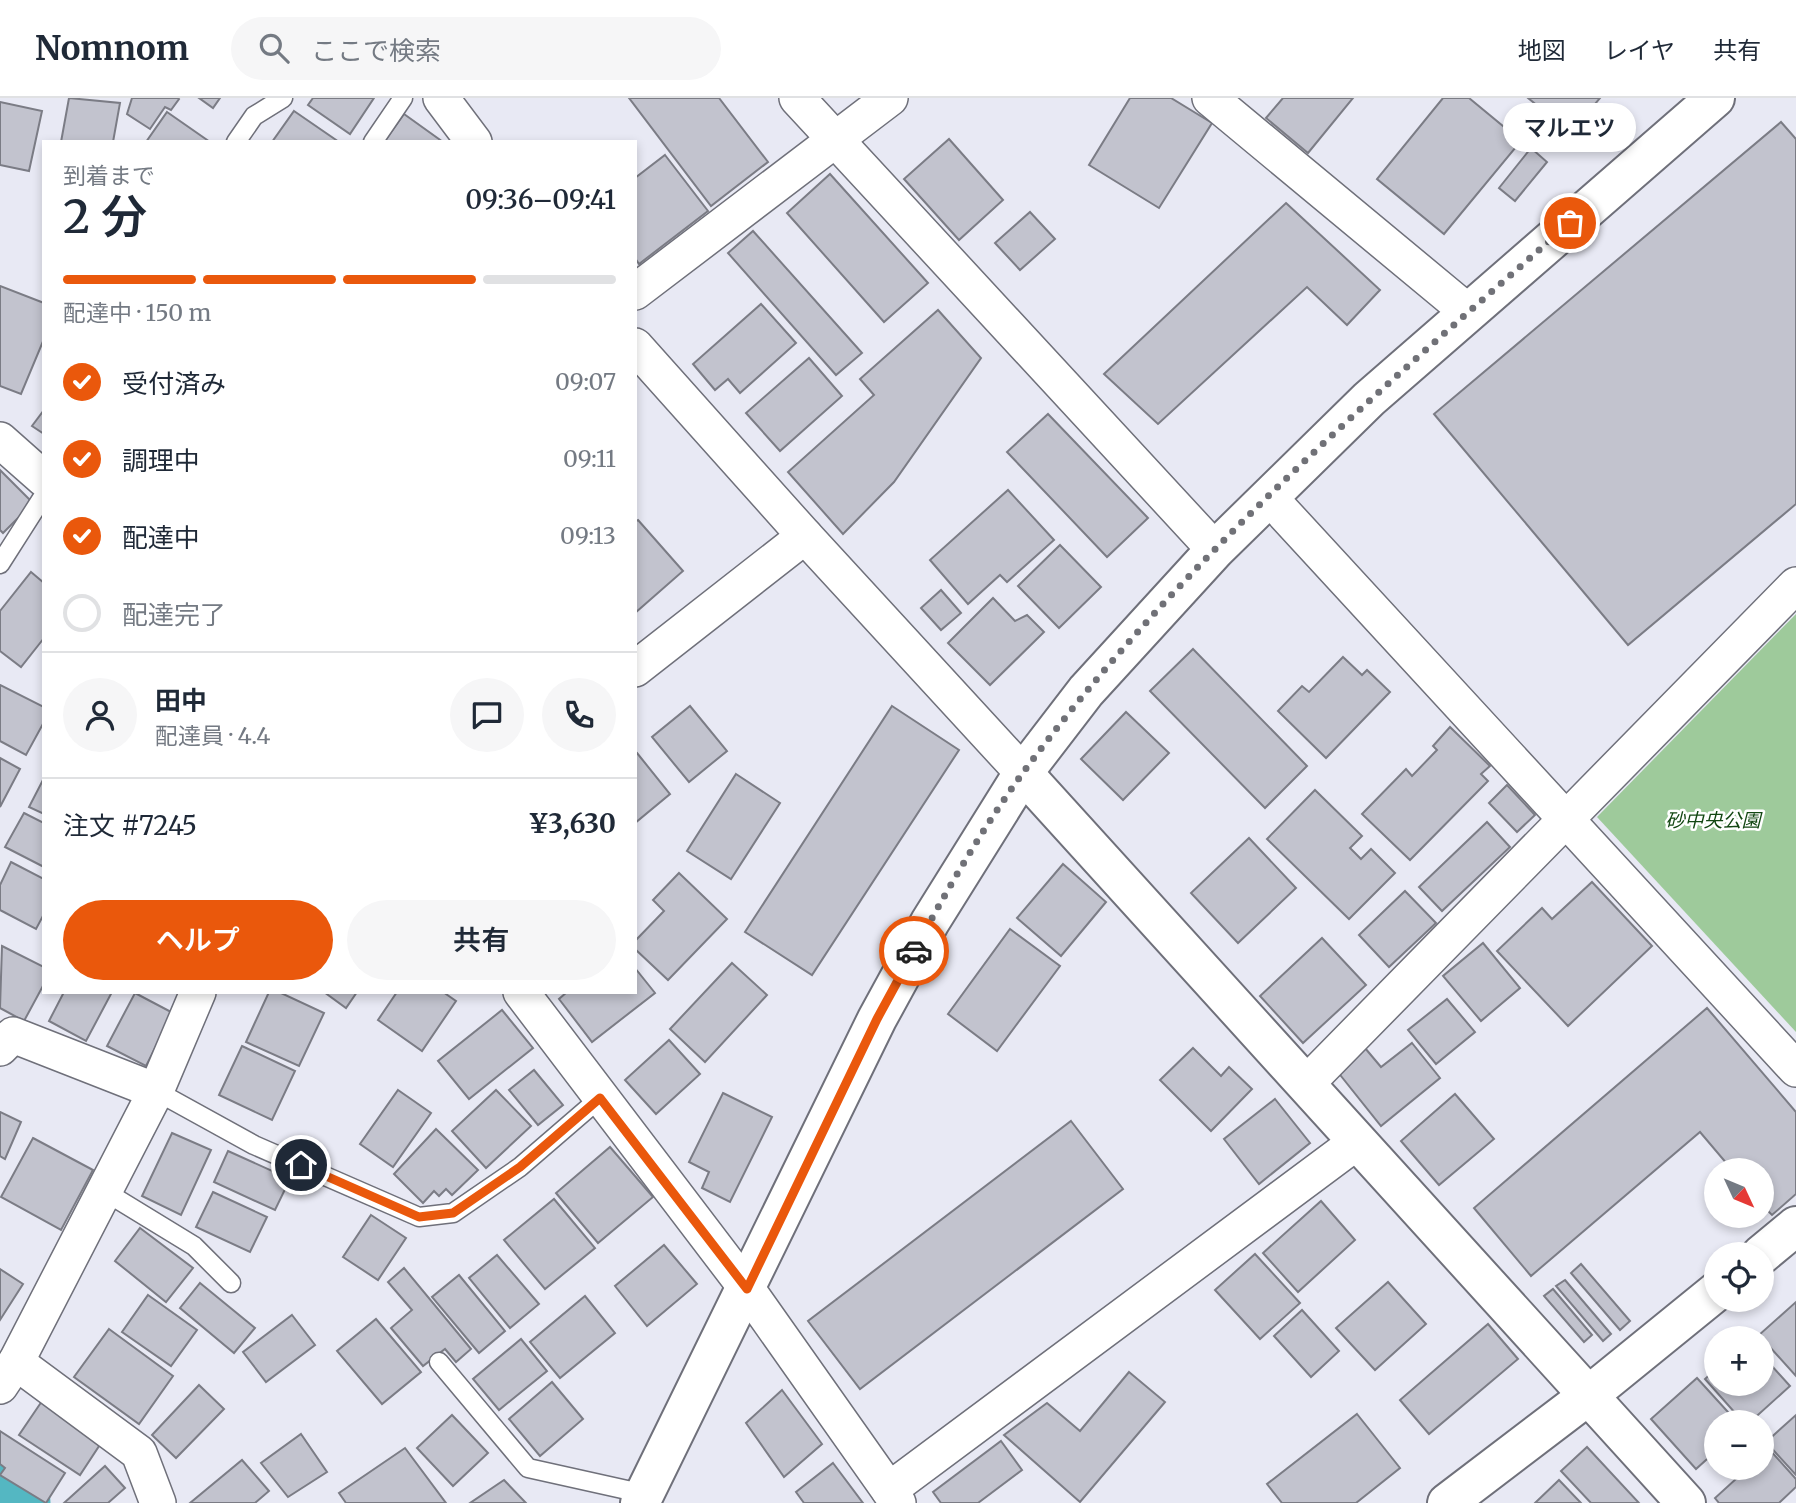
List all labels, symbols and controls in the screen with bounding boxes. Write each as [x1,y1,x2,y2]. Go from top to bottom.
search box [231,17,721,80]
text: Nomnom [35,28,189,69]
icon: search [255,29,293,67]
text: ここで検索 [311,34,441,67]
text: 地図 [1518,35,1566,66]
text: レイヤ [1604,35,1675,66]
text: 共有 [1713,35,1761,66]
callout: マルエツ [1504,104,1636,153]
text: マルエツ [1524,113,1616,142]
text: 到着まで [63,161,155,190]
text: 09:36–09:41 [465,183,616,216]
text: 2 分 [63,188,147,246]
pin [1540,193,1600,253]
icon: bag [1551,204,1589,242]
text: 配達中 · 150 m [63,298,211,327]
icon: check [63,363,101,401]
text: 受付済み [122,367,226,400]
text: 09:07 [555,367,616,396]
icon: check [63,440,101,478]
text: 調理中 [122,444,200,477]
text: 09:11 [563,444,616,473]
icon: check [63,517,101,555]
text: 配達中 [122,521,200,554]
text: 09:13 [560,521,616,550]
text: 配達完了 [122,598,226,631]
button: person [63,678,137,752]
button: chat [450,678,524,752]
button: phone [542,678,616,752]
text: 田中 [155,684,207,717]
text: 配達員 · 4.4 [155,721,271,750]
text: ¥3,630 [528,807,616,840]
park label: 砂中央公園 [1665,808,1763,832]
text: 注文 #7245 [63,809,197,842]
button: ヘルプ [63,900,333,980]
button: 共有 [347,900,616,980]
courier [879,916,949,986]
icon: car [895,932,933,970]
pin [271,1135,331,1195]
icon: home [282,1146,320,1184]
north arrow [1704,1158,1774,1228]
map controls [1704,1158,1774,1480]
button: locate [1704,1242,1774,1312]
button: + [1704,1326,1774,1396]
button: − [1704,1410,1774,1480]

